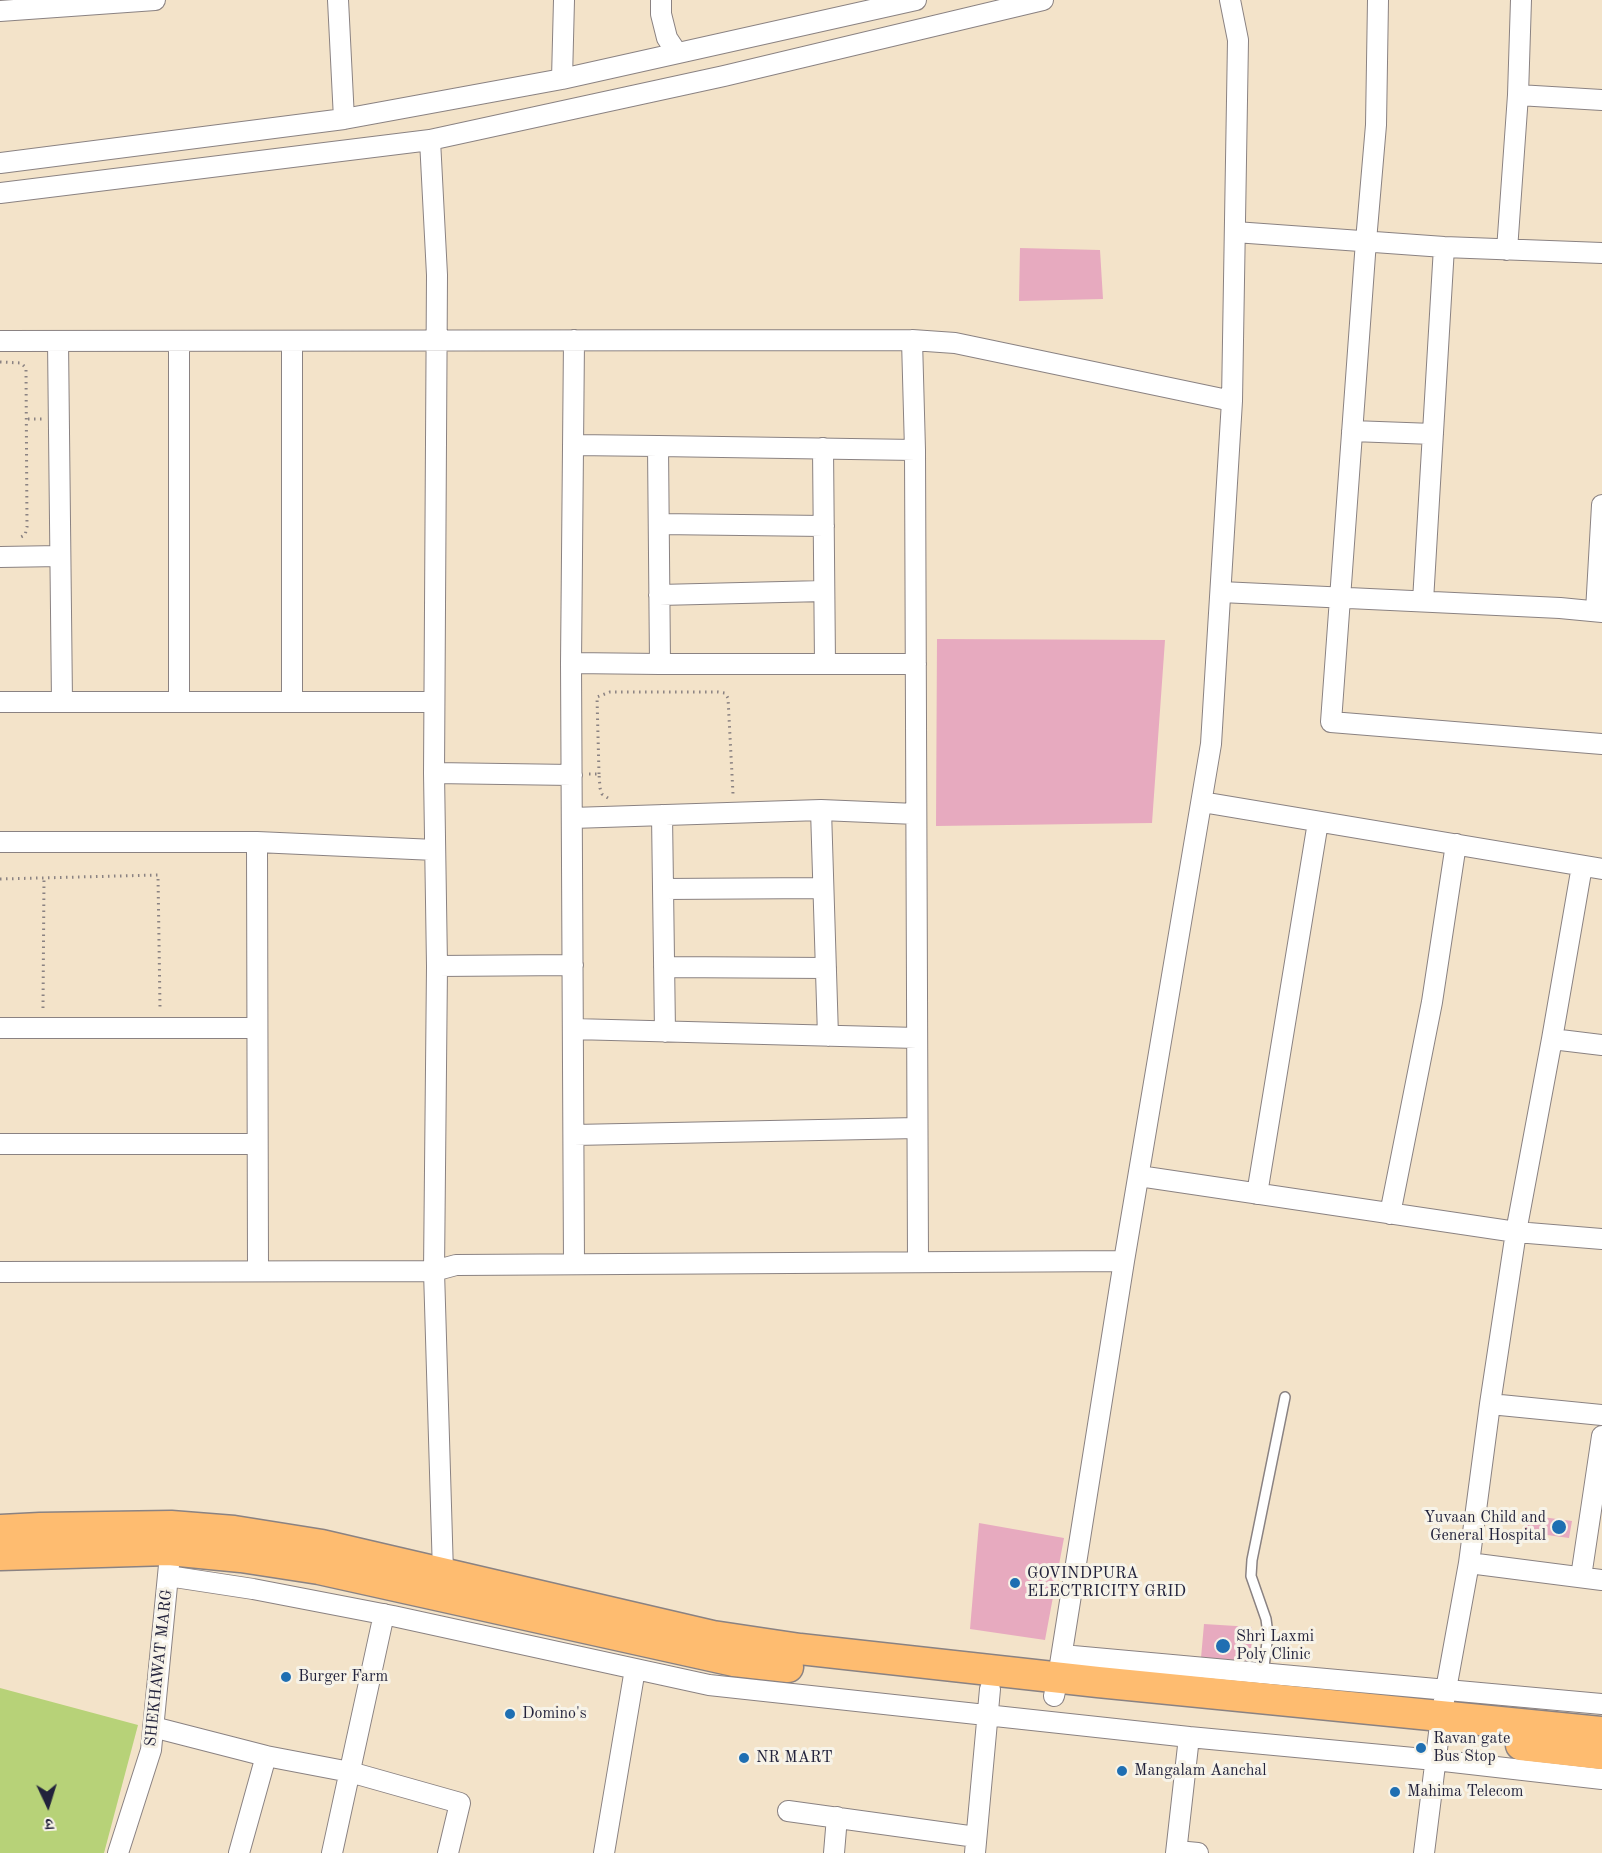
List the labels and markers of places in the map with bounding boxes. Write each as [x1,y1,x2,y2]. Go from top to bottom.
place label: Yuvaan Child and General Hospital [1424,1508,1546,1546]
marker: Yuvaan Child and General Hospital [1550,1518,1568,1536]
place label: GOVINDPURA ELECTRICITY GRID [1027,1564,1186,1602]
marker: GOVINDPURA ELECTRICITY GRID [1008,1576,1022,1590]
place label: Shri Laxmi Poly Clinic [1236,1627,1314,1665]
marker: Shri Laxmi Poly Clinic [1214,1637,1232,1655]
place label: Burger Farm [298,1667,388,1687]
marker: Burger Farm [279,1670,293,1684]
place label: Domino's [522,1704,587,1724]
marker: Domino's [503,1707,517,1721]
place label: Ravan gate Bus Stop [1433,1729,1510,1767]
marker: Ravan gate Bus Stop [1414,1741,1428,1755]
place label: NR MART [756,1748,833,1768]
marker: NR MART [737,1751,751,1765]
place label: Mangalam Aanchal [1134,1761,1267,1781]
marker: Mangalam Aanchal [1115,1764,1129,1778]
place label: Mahima Telecom [1407,1782,1523,1802]
marker: Mahima Telecom [1388,1785,1402,1799]

